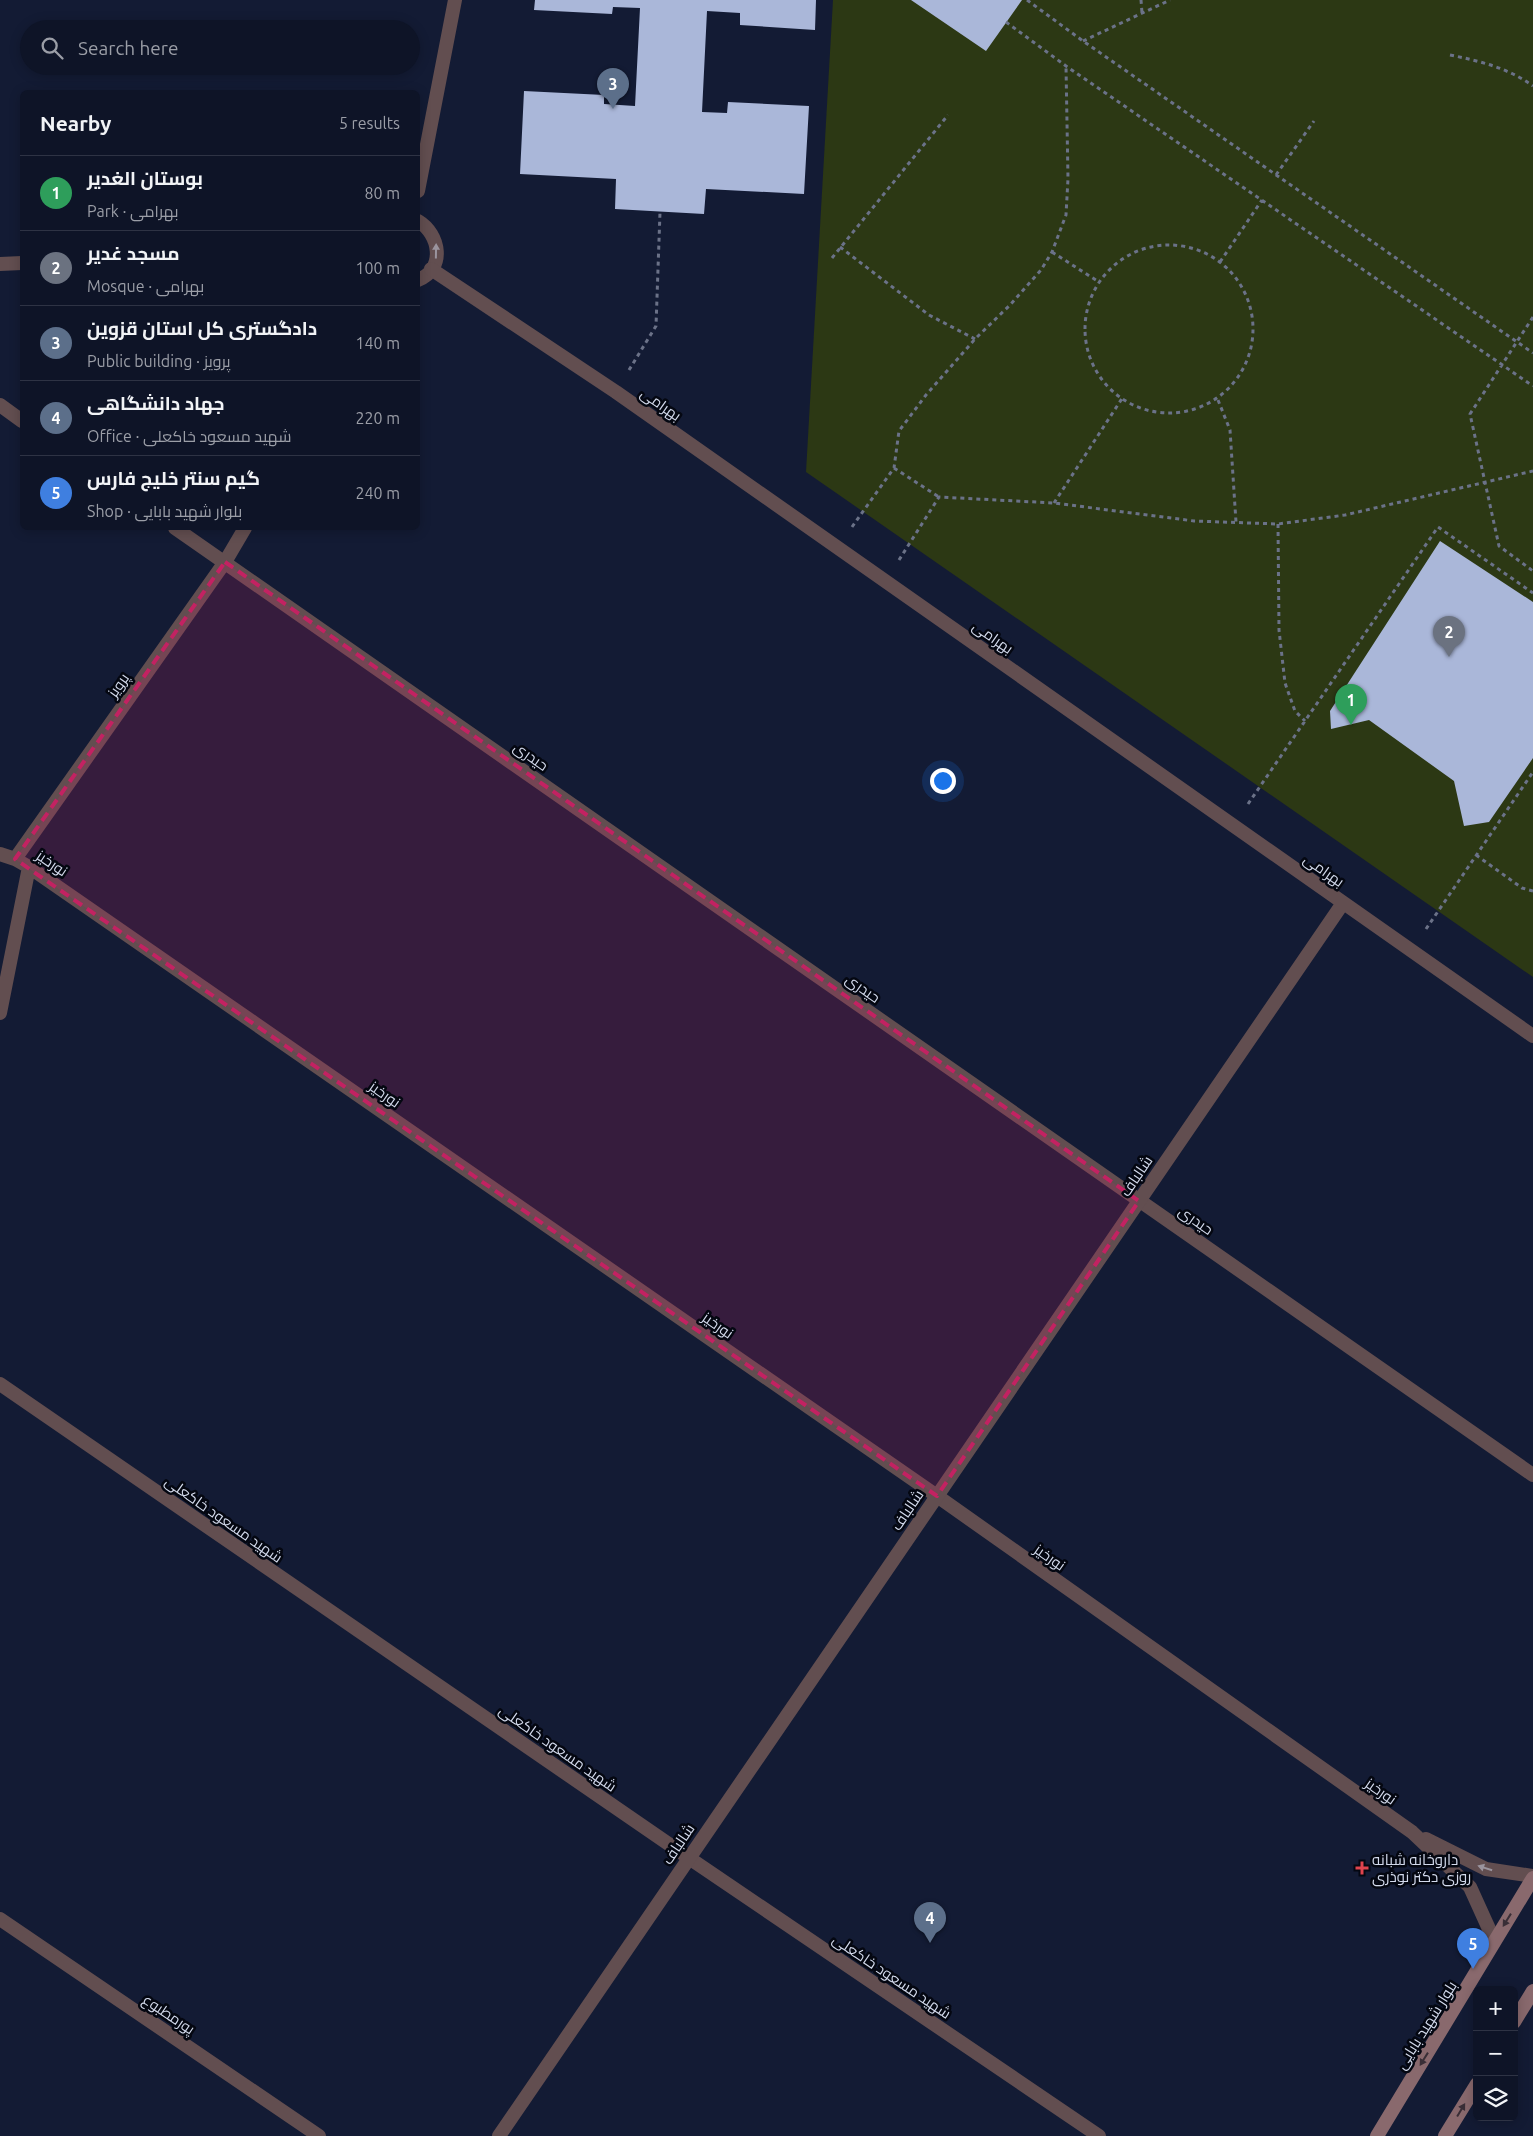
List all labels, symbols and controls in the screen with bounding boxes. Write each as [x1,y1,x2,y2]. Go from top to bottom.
search box [20,20,420,75]
icon: search [38,34,66,62]
text: Search here [78,37,178,59]
pin: 3 [597,68,629,109]
text: Nearby [40,111,111,135]
text: 5 results [339,114,400,132]
text: بوستان الغدیر [87,167,203,189]
text: 1 [51,184,61,202]
text: 80 m [364,184,400,202]
text: Park · بهرامی [87,202,178,220]
text: مسجد غدیر [87,242,180,264]
one-way arrow [432,242,440,258]
text: 2 [51,259,61,277]
text: 100 m [355,259,400,277]
text: Mosque · بهرامی [87,277,204,295]
text: دادگستری کل استان قزوین [87,317,317,339]
text: 3 [51,334,61,352]
text: 140 m [355,334,400,352]
text: Public building · پرویز [87,352,231,370]
street label: بهرامی [636,384,684,426]
text: جهاد دانشگاهی [87,392,225,414]
text: 4 [51,409,61,427]
text: 220 m [355,409,400,427]
text: Office · شهید مسعود خاکعلی [87,427,291,445]
text: گیم سنتر خلیج فارس [87,467,260,489]
text: 5 [51,484,61,502]
text: 240 m [355,484,400,502]
text: Shop · بلوار شهید بابایی [87,502,242,520]
pin: 2 [1433,616,1465,657]
street label: بهرامی [968,617,1016,659]
street label: پرویز [103,670,134,702]
pin: 1 [1335,684,1367,725]
street label: حیدری [509,738,552,776]
your location [930,768,956,794]
street label: نورخیز [32,846,71,880]
street label: بهرامی [1299,850,1347,892]
street label: حیدری [841,970,884,1008]
street label: نورخیز [365,1077,404,1111]
street label: شالباف [1116,1152,1156,1200]
street label: حیدری [1174,1202,1217,1240]
street label: نورخیز [698,1308,737,1342]
street label: شهید مسعود خاکعلی [161,1472,286,1568]
street label: شالباف [887,1486,927,1534]
street label: نورخیز [1030,1540,1069,1574]
street label: شهید مسعود خاکعلی [495,1701,620,1797]
street label: نورخیز [1361,1774,1400,1808]
street label: شالباف [658,1820,698,1868]
place label: داروخانه شبانه روزی دکتر نوذری [1372,1851,1471,1887]
marker: داروخانه شبانه روزی دکتر نوذری [1356,1862,1368,1874]
one-way arrow [1477,1863,1492,1871]
pin: 4 [914,1902,946,1943]
one-way arrow [1502,1913,1512,1926]
pin: 5 [1457,1928,1489,1969]
street label: شهید مسعود خاکعلی [828,1930,954,2024]
street label: بلوار شهید بابایی [1392,1978,1462,2073]
map controls [1473,1986,1518,2121]
button: + [1473,1986,1518,2031]
street label: پورمطبوع [138,1990,198,2040]
button: − [1473,2031,1518,2076]
one-way arrow [1419,2053,1429,2066]
button: layers [1473,2076,1518,2121]
one-way arrow [1456,2103,1465,2116]

